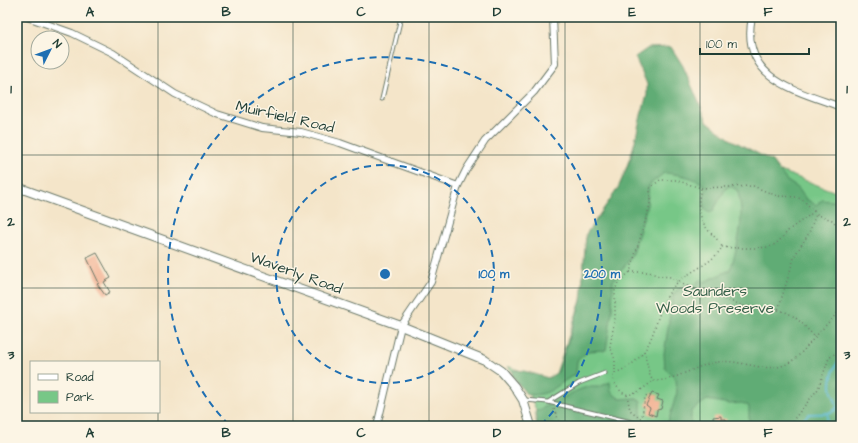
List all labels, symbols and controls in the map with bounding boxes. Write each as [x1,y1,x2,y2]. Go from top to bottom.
text: A [86,3,95,21]
text: B [221,3,231,21]
text: C [356,3,366,21]
text: D [493,3,502,21]
text: E [628,3,636,21]
text: F [763,3,773,21]
north arrow [30,30,70,70]
scale bar [700,30,809,56]
text: N [49,36,65,51]
text: 100 m [706,36,737,53]
text: 1 [10,80,12,98]
text: 1 [846,80,848,98]
street label: Muirfield Road [234,95,337,139]
text: 2 [6,213,15,231]
text: 2 [842,213,851,231]
street label: Waverly Road [247,247,345,300]
text: 100 m [479,266,510,283]
text: 200 m [583,266,621,283]
centre of rings [378,267,392,281]
park label: Saunders Woods Preserve [656,281,774,319]
text: 3 [7,346,15,364]
text: 3 [843,346,851,364]
legend [30,361,160,413]
text: Road [66,369,94,386]
text: Park [66,389,94,406]
text: A [86,424,95,442]
text: B [221,424,231,442]
text: C [356,424,366,442]
text: D [493,424,502,442]
text: E [628,424,636,442]
text: F [763,424,773,442]

